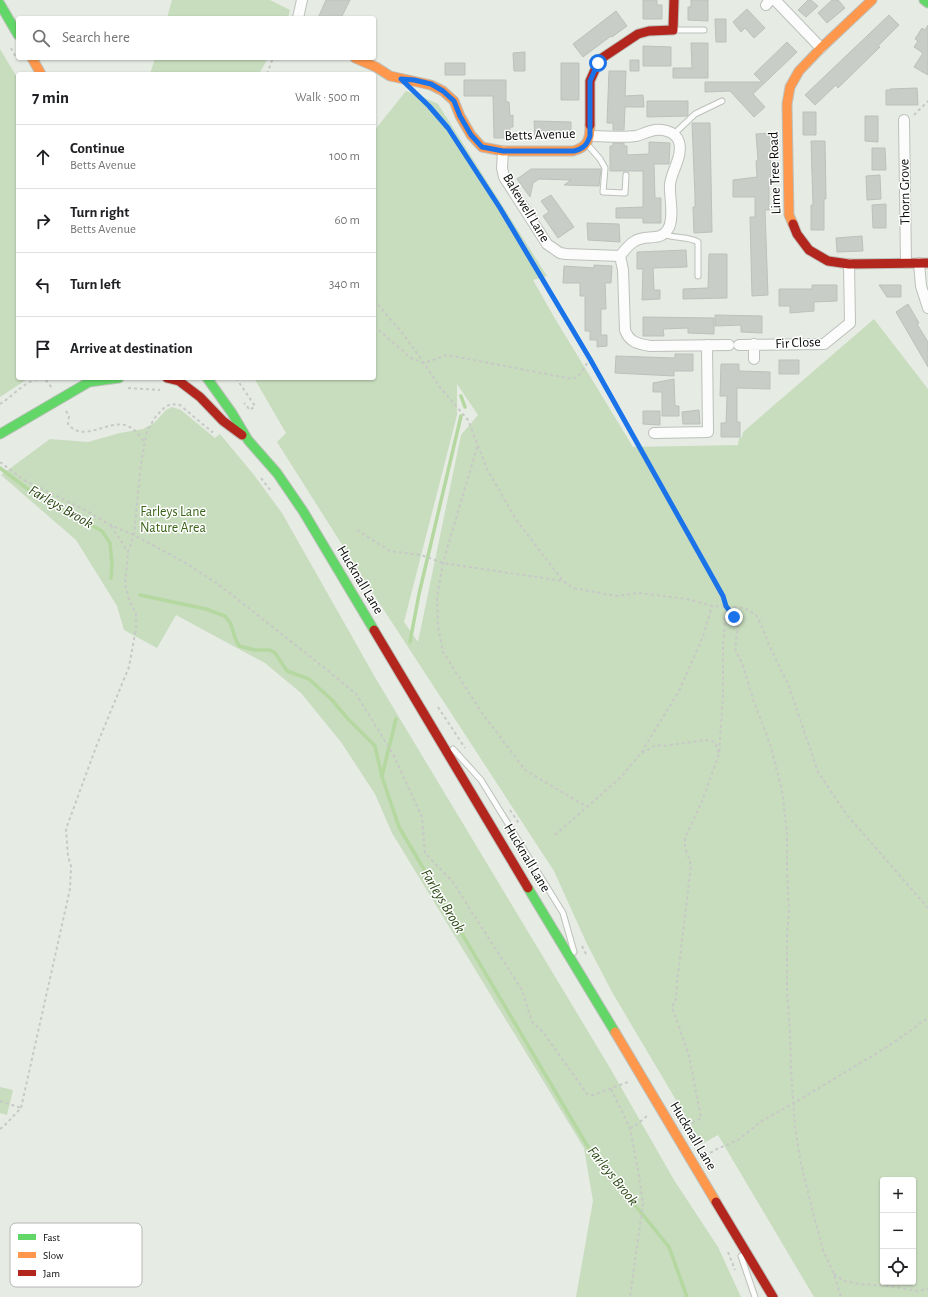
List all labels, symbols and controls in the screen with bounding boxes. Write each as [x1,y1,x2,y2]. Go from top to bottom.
search box [16,16,376,60]
icon: search [30,27,52,49]
text: Search here [62,30,130,45]
route start [589,54,607,72]
text: 7 min [32,89,69,106]
text: Walk · 500 m [295,91,360,104]
street label: Betts Avenue [504,127,576,143]
street label: Lime Tree Road [767,131,783,215]
text: Continue [70,141,125,156]
icon: ahead [32,146,54,168]
text: 100 m [329,150,360,163]
text: Betts Avenue [70,159,136,172]
street label: Thorn Grove [897,159,913,225]
street label: Bakewell Lane [500,171,552,245]
text: Turn right [70,205,129,220]
icon: right [32,210,54,232]
text: 60 m [334,214,360,227]
text: Betts Avenue [70,223,136,236]
icon: left [32,274,54,296]
text: Turn left [70,277,121,292]
text: 340 m [329,278,360,291]
street label: Fir Close [775,335,821,351]
icon: arrive [32,338,54,360]
text: Arrive at destination [70,341,193,356]
water label: Farleys Brook [26,483,96,531]
park label: Farleys Lane Nature Area [140,505,206,535]
street label: Hucknall Lane [334,543,386,617]
route end [725,608,743,626]
street label: Hucknall Lane [501,821,553,895]
water label: Farleys Brook [418,867,468,935]
street label: Hucknall Lane [667,1099,719,1173]
water label: Farleys Brook [585,1144,641,1208]
map controls [880,1177,916,1285]
button: + [880,1177,916,1213]
button: − [880,1213,916,1249]
legend [10,1223,142,1287]
text: Fast [43,1232,61,1243]
button: locate [880,1249,916,1285]
text: Slow [43,1250,64,1261]
text: Jam [43,1268,60,1279]

